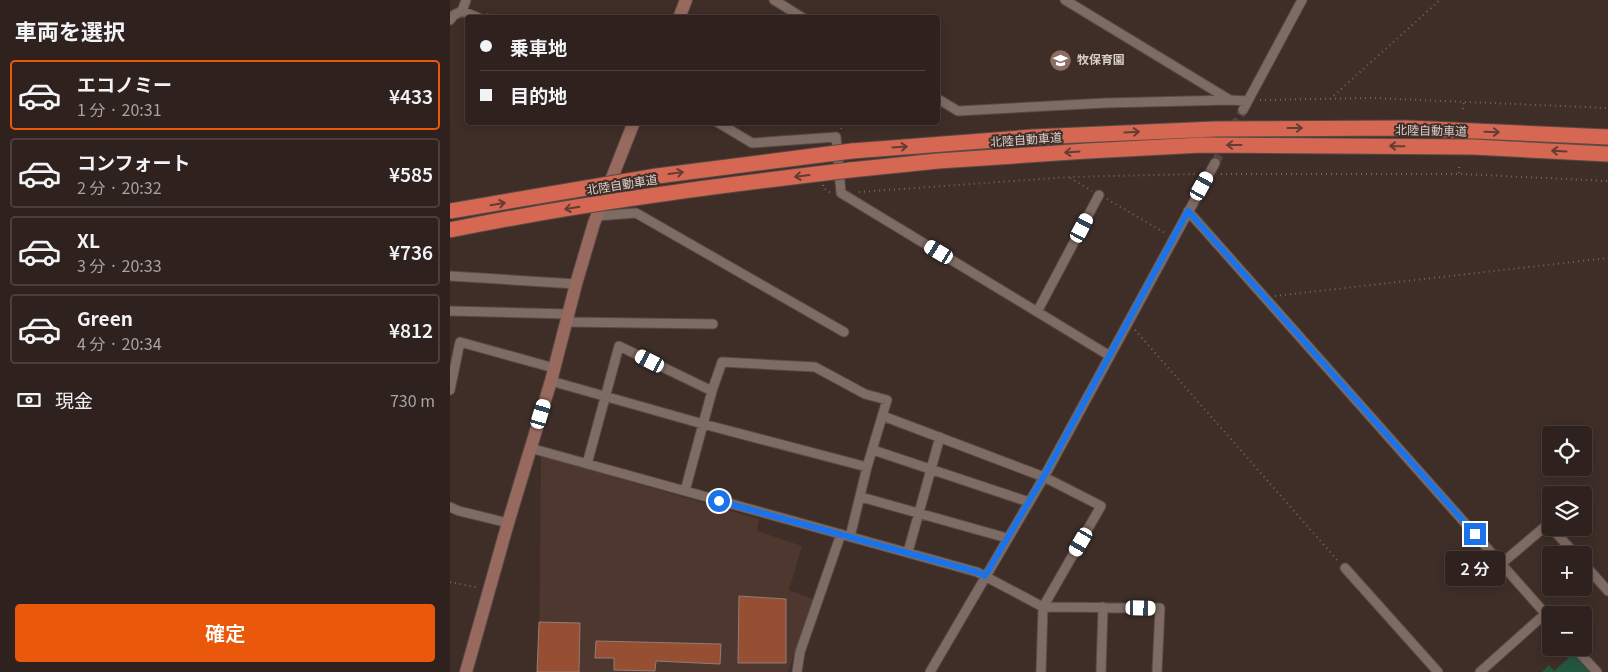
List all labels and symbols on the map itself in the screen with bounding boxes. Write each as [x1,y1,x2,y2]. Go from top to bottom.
school or university icon: 牧保育園 [1049,48,1073,72]
place label: 牧保育園 [1077,50,1125,67]
street label: 北陸自動車道 [1395,120,1467,139]
one-way arrow [1286,123,1303,133]
one-way arrow [1484,127,1500,136]
street label: 北陸自動車道 [989,128,1062,149]
one-way arrow [1124,128,1140,137]
one-way arrow [1227,140,1243,150]
one-way arrow [1389,141,1406,151]
one-way arrow [892,142,908,152]
one-way arrow [1552,146,1568,155]
one-way arrow [1064,147,1080,156]
one-way arrow [667,168,683,178]
street label: 北陸自動車道 [585,169,659,198]
car [1188,169,1215,203]
one-way arrow [794,171,810,181]
one-way arrow [490,198,506,208]
one-way arrow [564,203,580,213]
car [1068,211,1095,245]
car [922,238,955,266]
car [633,348,666,374]
car [529,397,552,431]
route start [708,490,730,512]
route end [1464,523,1486,545]
car [1067,525,1094,559]
callout: 2 分 [1445,552,1505,586]
car [1125,600,1156,616]

